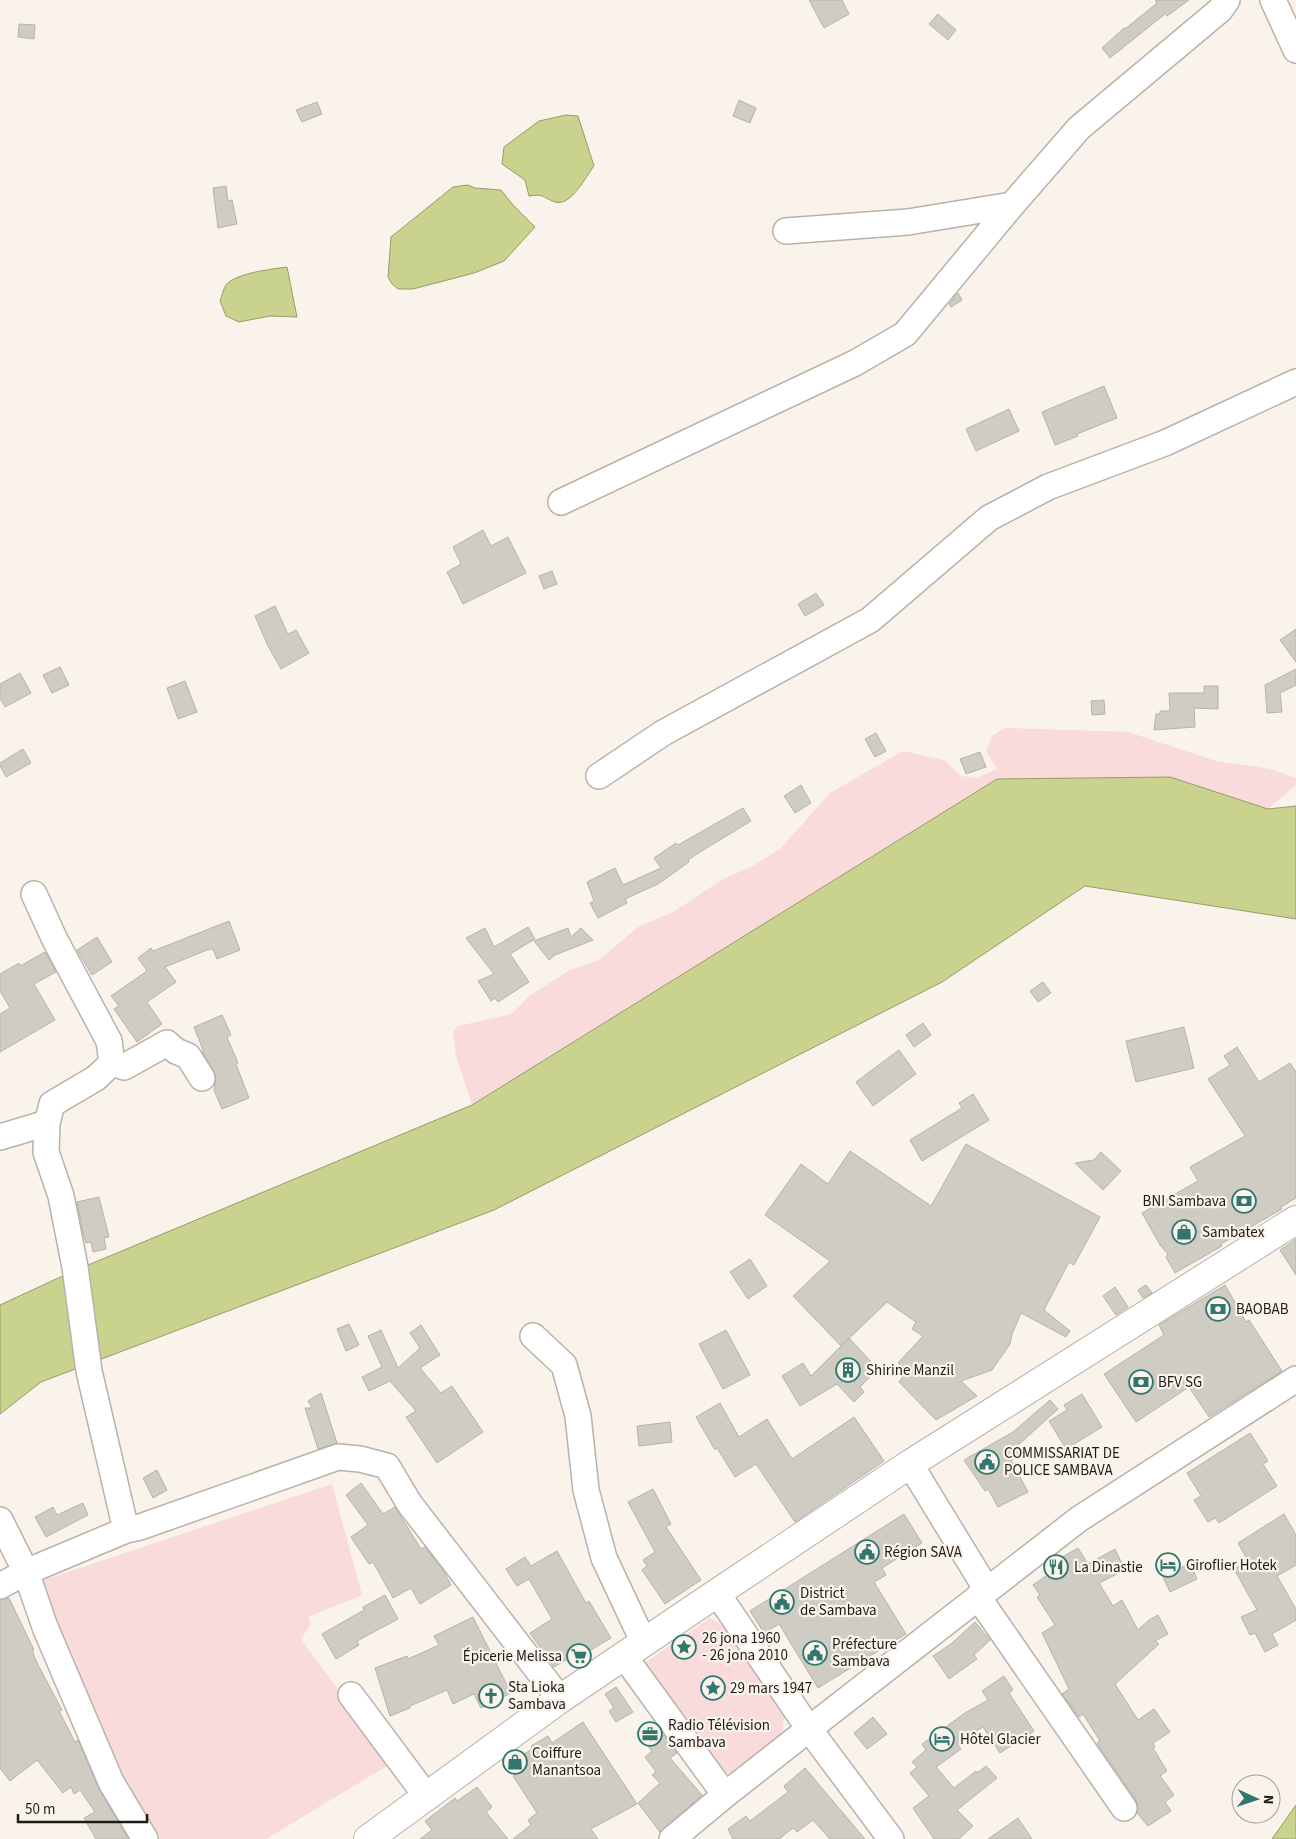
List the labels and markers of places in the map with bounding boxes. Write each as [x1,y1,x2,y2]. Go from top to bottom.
bank icon: BNI Sambava [1231,1188,1257,1214]
place label: BNI Sambava [1143,1191,1226,1212]
shop icon: Sambatex [1171,1219,1197,1245]
place label: Sambatex [1202,1222,1265,1243]
bank icon: BAOBAB [1205,1296,1231,1322]
place label: BAOBAB [1236,1299,1289,1320]
building icon: Shirine Manzil [835,1357,861,1383]
place label: Shirine Manzil [866,1360,954,1381]
bank icon: BFV SG [1128,1369,1154,1395]
place label: BFV SG [1158,1372,1202,1393]
place label: COMMISSARIAT DE POLICE SAMBAVA [1004,1443,1120,1481]
public building icon: COMMISSARIAT DE POLICE SAMBAVA [974,1449,1000,1475]
public building icon: Région SAVA [854,1539,880,1565]
place label: Région SAVA [884,1542,963,1563]
hotel icon: Giroflier Hotek [1155,1552,1181,1578]
restaurant icon: La Dinastie [1043,1554,1069,1580]
place label: Giroflier Hotek [1186,1555,1278,1576]
place label: La Dinastie [1074,1557,1143,1578]
place label: District de Sambava [800,1583,877,1621]
public building icon: District de Sambava [769,1589,795,1615]
place label: 26 jona 1960 - 26 jona 2010 [702,1628,788,1666]
place icon: 26 jona 1960 - 26 jona 2010 [671,1634,697,1660]
place label: Préfecture Sambava [832,1634,897,1672]
public building icon: Préfecture Sambava [802,1640,828,1666]
supermarket icon: Épicerie Melissa [566,1643,592,1669]
place label: Épicerie Melissa [463,1646,562,1667]
place icon: 29 mars 1947 [700,1675,726,1701]
place label: Sta Lioka Sambava [508,1677,566,1715]
place label: 29 mars 1947 [730,1678,812,1699]
church icon: Sta Lioka Sambava [478,1683,504,1709]
place label: Radio Télévision Sambava [668,1715,770,1753]
office icon: Radio Télévision Sambava [637,1721,663,1747]
hotel icon: Hôtel Glacier [929,1726,955,1752]
place label: Hôtel Glacier [960,1729,1041,1750]
place label: Coiffure Manantsoa [532,1743,601,1781]
shop icon: Coiffure Manantsoa [502,1749,528,1775]

